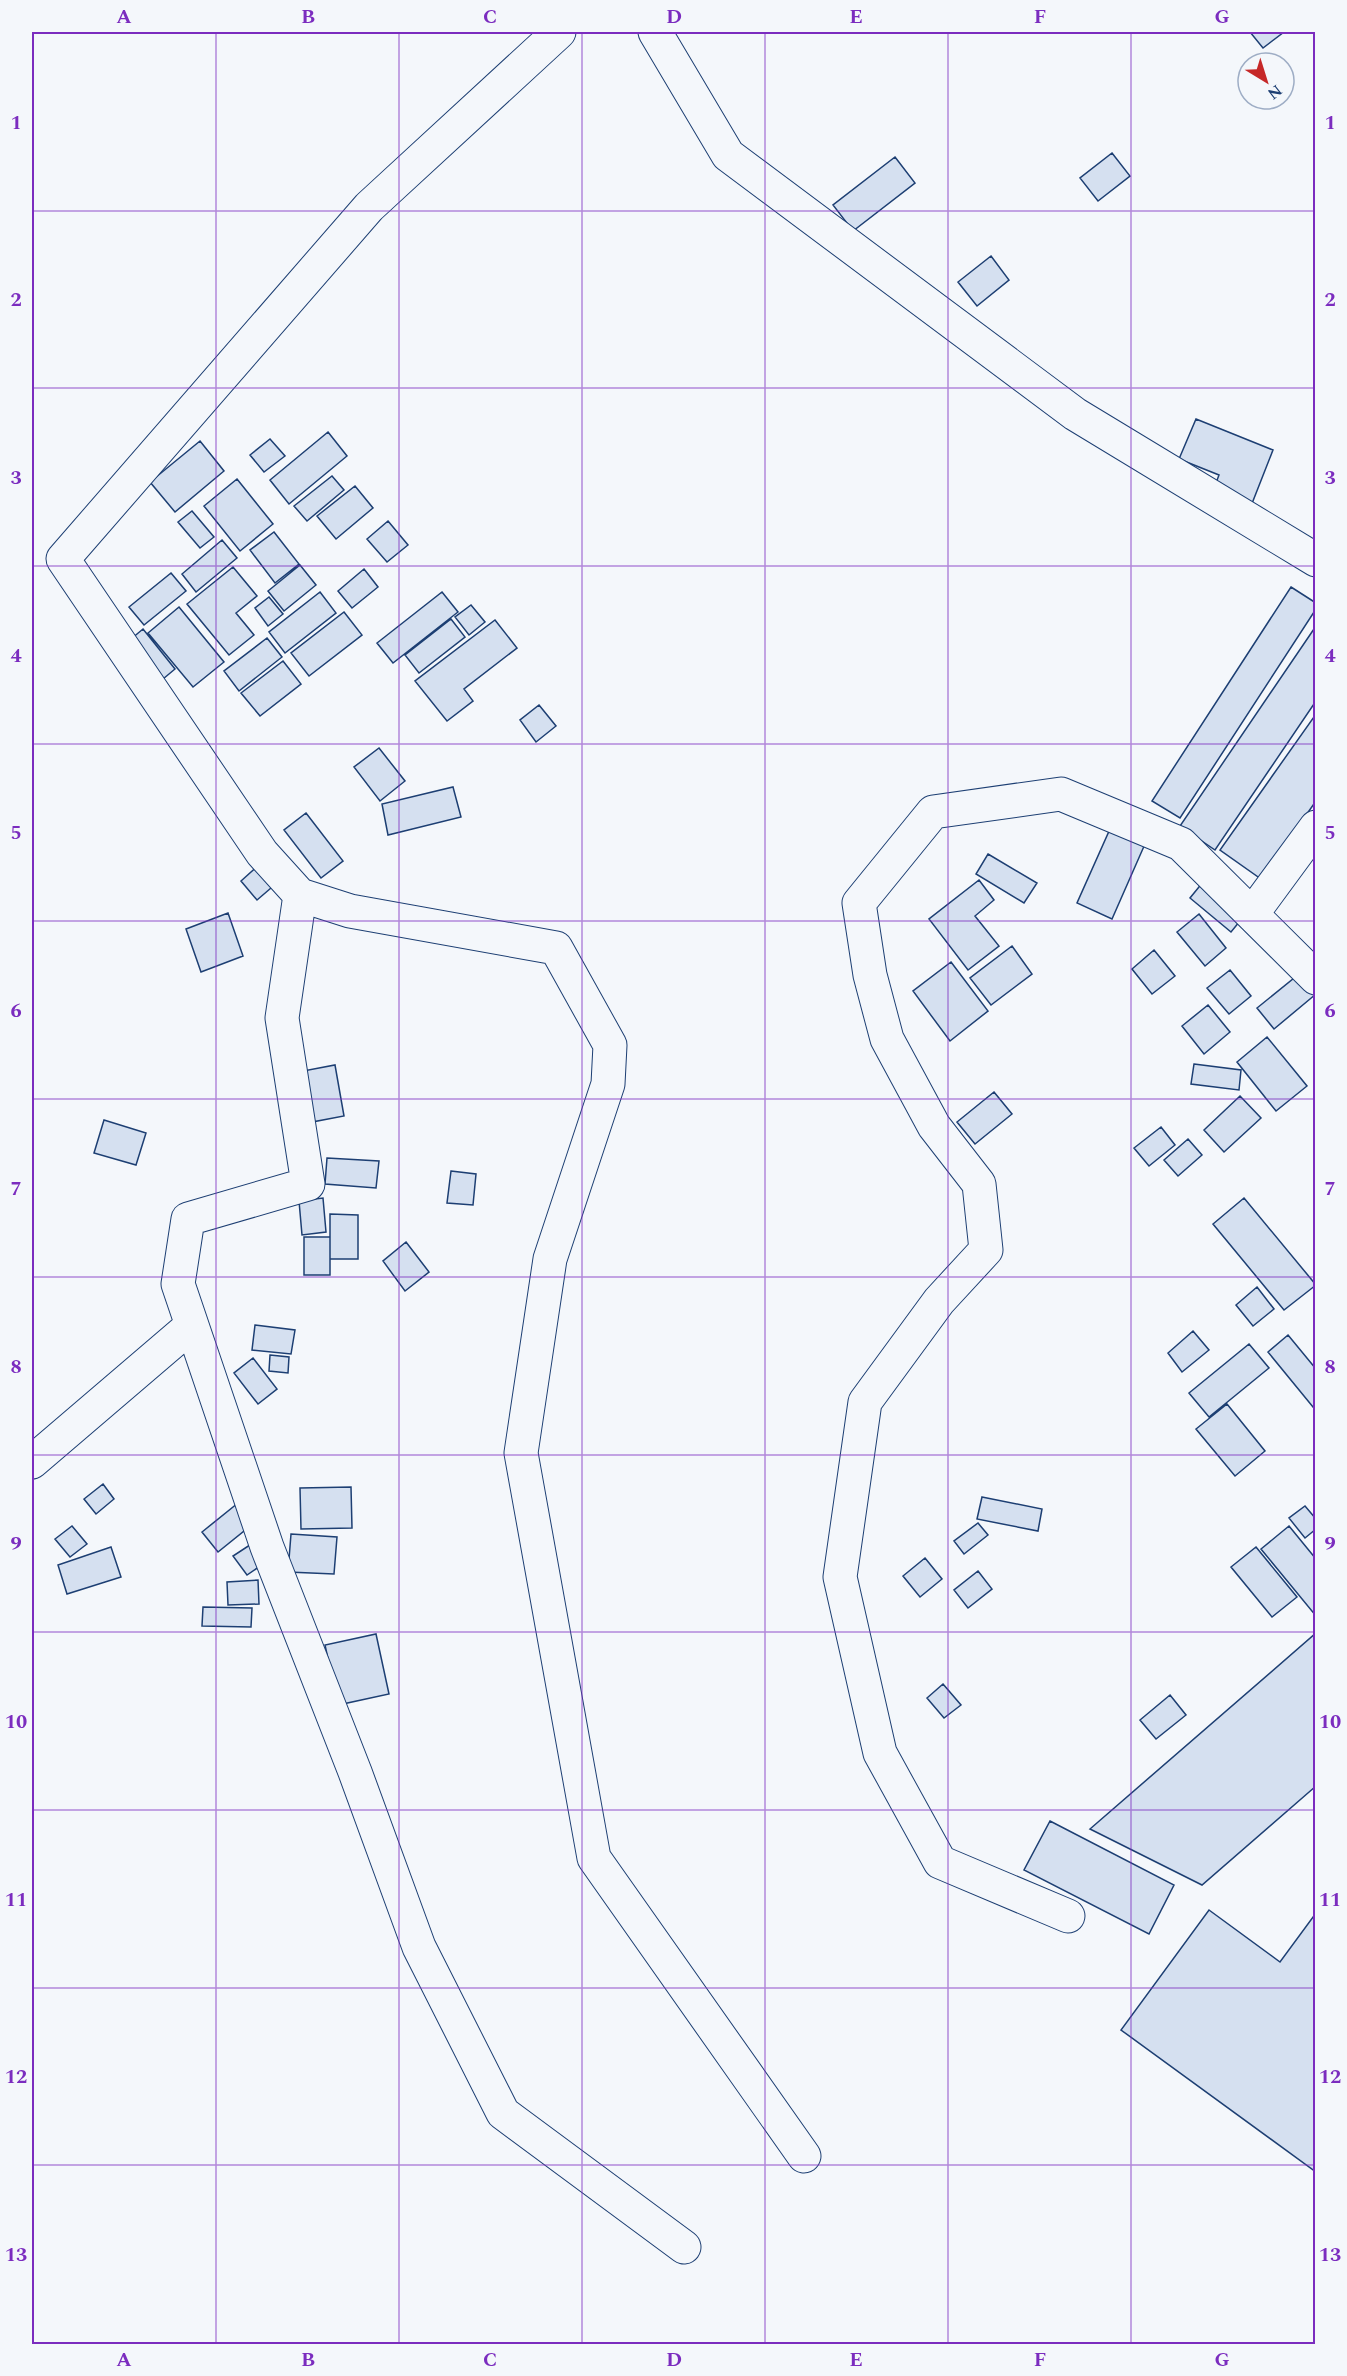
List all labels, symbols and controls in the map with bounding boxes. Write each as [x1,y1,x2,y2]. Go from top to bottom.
text: A [116,2,132,32]
text: B [301,2,315,32]
text: C [483,2,497,32]
text: D [666,2,682,32]
text: E [849,2,863,32]
text: F [1034,2,1046,32]
text: G [1214,2,1230,32]
north arrow [1236,51,1296,111]
text: N [1262,79,1287,106]
text: 1 [10,108,22,138]
text: 1 [1324,108,1336,138]
text: 2 [10,285,22,315]
text: 2 [1324,285,1336,315]
text: 3 [10,463,22,493]
text: 3 [1324,463,1336,493]
text: 4 [10,641,22,671]
text: 4 [1324,641,1336,671]
text: 5 [10,818,22,848]
text: 5 [1324,818,1336,848]
text: 6 [10,996,22,1026]
text: 6 [1324,996,1336,1026]
text: 7 [10,1174,22,1204]
text: 7 [1324,1174,1336,1204]
text: 8 [10,1352,22,1382]
text: 8 [1324,1352,1336,1382]
text: 9 [10,1529,22,1559]
text: 9 [1324,1529,1336,1559]
text: 10 [5,1707,27,1737]
text: 10 [1319,1707,1341,1737]
text: 11 [5,1885,27,1915]
text: 11 [1319,1885,1341,1915]
text: 12 [5,2062,27,2092]
text: 12 [1319,2062,1341,2092]
text: 13 [5,2240,27,2270]
text: 13 [1319,2240,1341,2270]
text: A [116,2345,132,2375]
text: B [301,2345,315,2375]
text: C [483,2345,497,2375]
text: D [666,2345,682,2375]
text: E [849,2345,863,2375]
text: F [1034,2345,1046,2375]
text: G [1214,2345,1230,2375]

